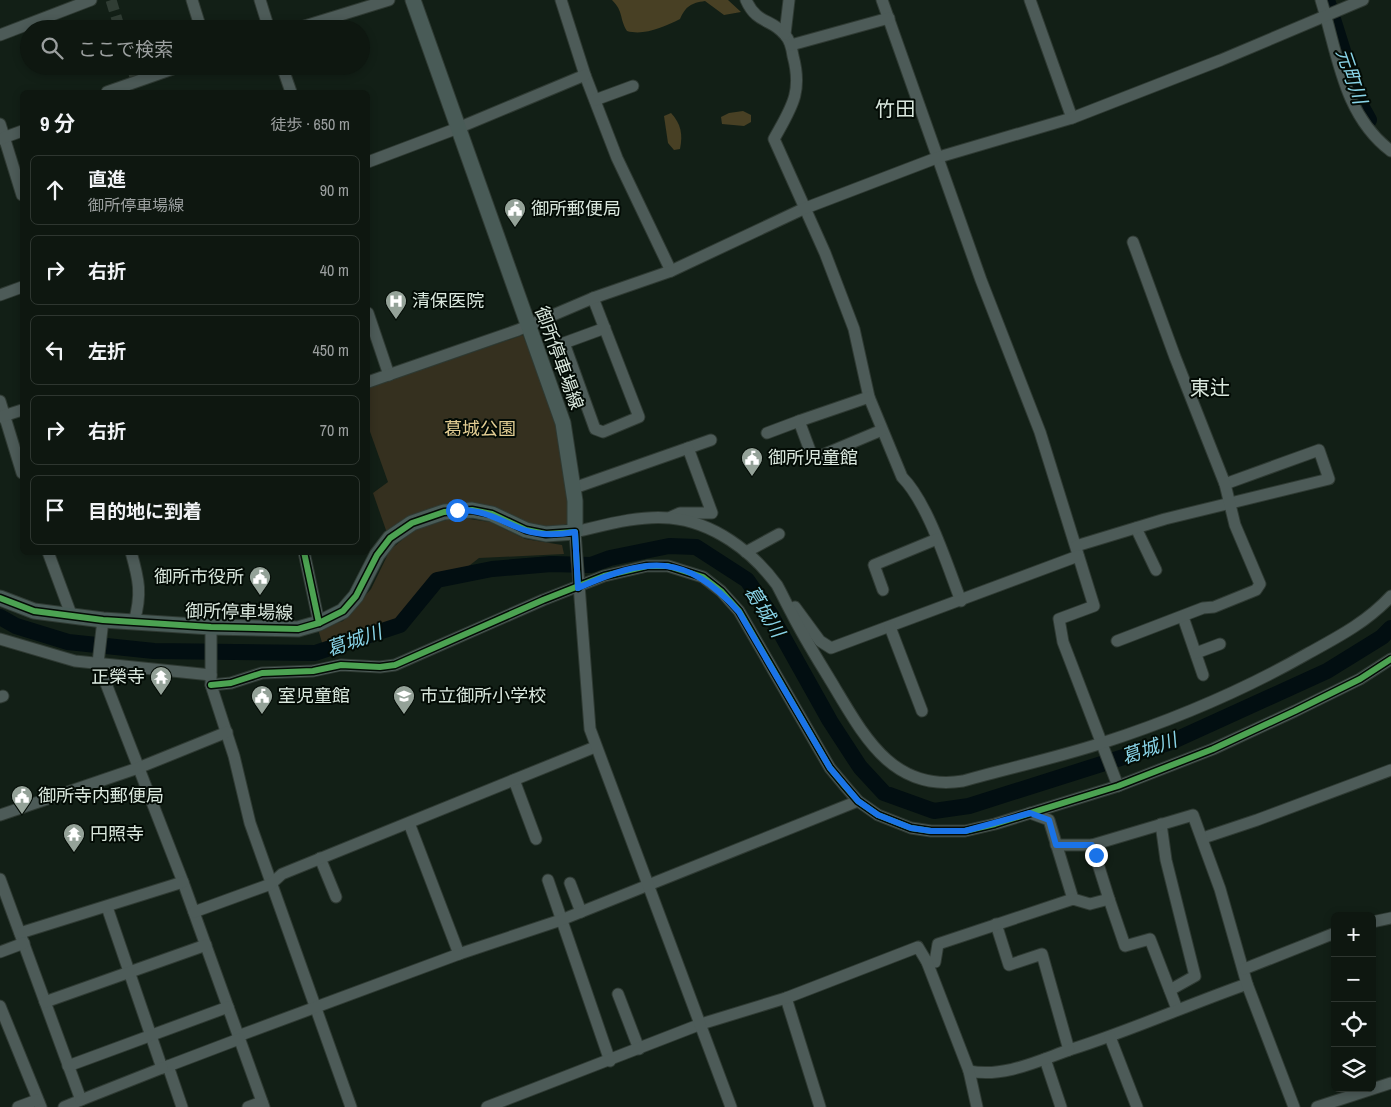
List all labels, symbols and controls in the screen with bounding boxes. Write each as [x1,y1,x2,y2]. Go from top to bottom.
search box [20,20,370,75]
icon: search [38,34,66,62]
text: ここで検索 [78,36,173,62]
water label: 元町川 [1330,45,1374,109]
district label: 竹田 [875,95,915,122]
text: 9 分 [40,109,75,138]
text: 徒歩 · 650 m [271,113,350,135]
text: 直進 [88,166,126,192]
icon: ahead [41,176,69,204]
text: 90 m [320,179,349,201]
text: 御所停車場線 [88,194,184,216]
place label: 御所郵便局 [531,196,621,221]
public building icon: 御所郵便局 [503,197,527,228]
icon: right [41,256,69,284]
text: 右折 [88,258,126,284]
text: 40 m [320,259,349,281]
place label: 清保医院 [412,288,484,313]
hospital icon: 清保医院 [384,289,408,320]
street label: 御所停車場線 [529,303,590,413]
icon: left [41,336,69,364]
text: 左折 [88,338,126,364]
text: 450 m [313,339,349,361]
district label: 東辻 [1190,374,1230,401]
icon: right [41,416,69,444]
park label: 葛城公園 [444,416,516,441]
text: 右折 [88,418,126,444]
text: 70 m [320,419,349,441]
place label: 御所児童館 [768,445,858,470]
public building icon: 御所児童館 [740,446,764,477]
icon: arrive [41,496,69,524]
text: 目的地に到着 [88,498,202,524]
route start [446,499,469,522]
place label: 御所市役所 [154,564,244,589]
public building icon: 御所市役所 [248,565,272,596]
water label: 葛城川 [739,580,792,644]
street label: 御所停車場線 [185,598,293,625]
water label: 葛城川 [323,618,387,662]
place label: 正榮寺 [91,664,145,689]
temple icon: 正榮寺 [149,665,173,696]
place label: 室児童館 [278,683,350,708]
place label: 市立御所小学校 [420,683,546,708]
public building icon: 室児童館 [250,684,274,715]
school or university icon: 市立御所小学校 [392,684,416,715]
water label: 葛城川 [1118,726,1182,770]
place label: 御所寺内郵便局 [38,783,164,808]
public building icon: 御所寺内郵便局 [10,784,34,815]
place label: 円照寺 [90,821,144,846]
temple icon: 円照寺 [62,822,86,853]
route end [1085,844,1108,867]
map controls [1331,912,1376,1092]
button: + [1331,912,1376,957]
button: − [1331,957,1376,1002]
button: locate [1331,1002,1376,1047]
button: layers [1331,1047,1376,1092]

